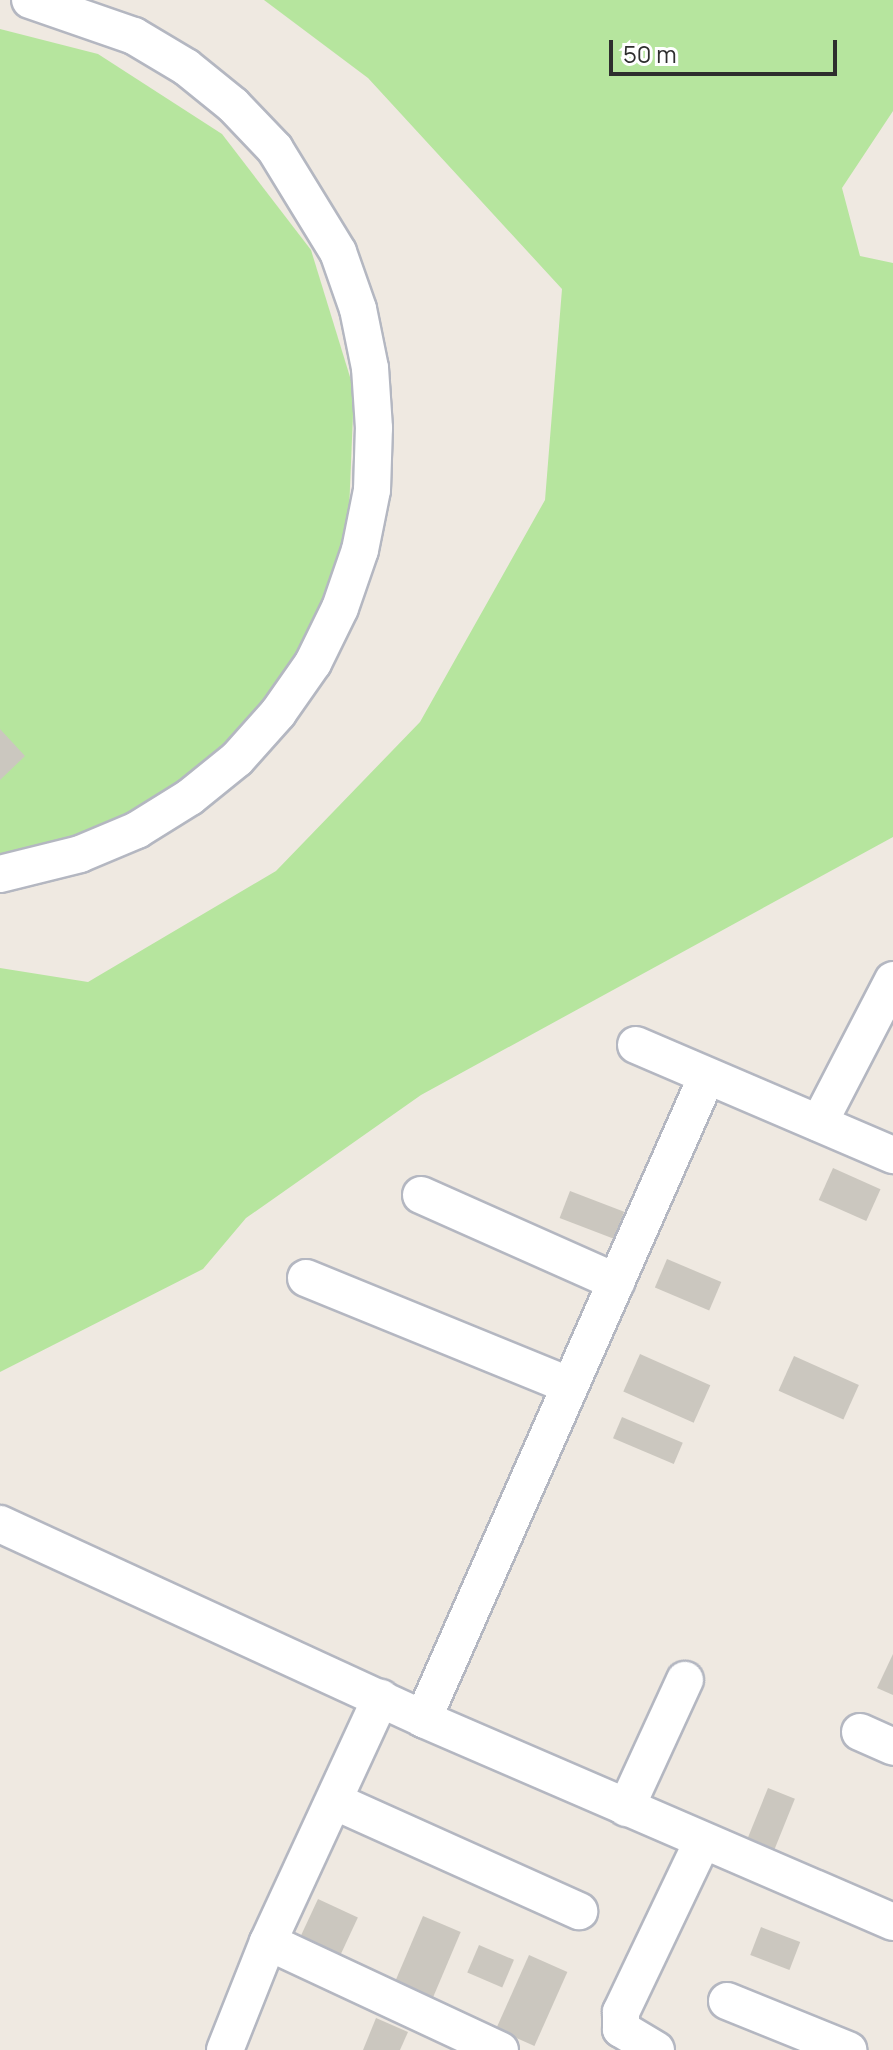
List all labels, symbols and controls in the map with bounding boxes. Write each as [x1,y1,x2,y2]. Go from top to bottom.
scale bar [613,24,841,74]
text: 50 m [623,37,677,70]

